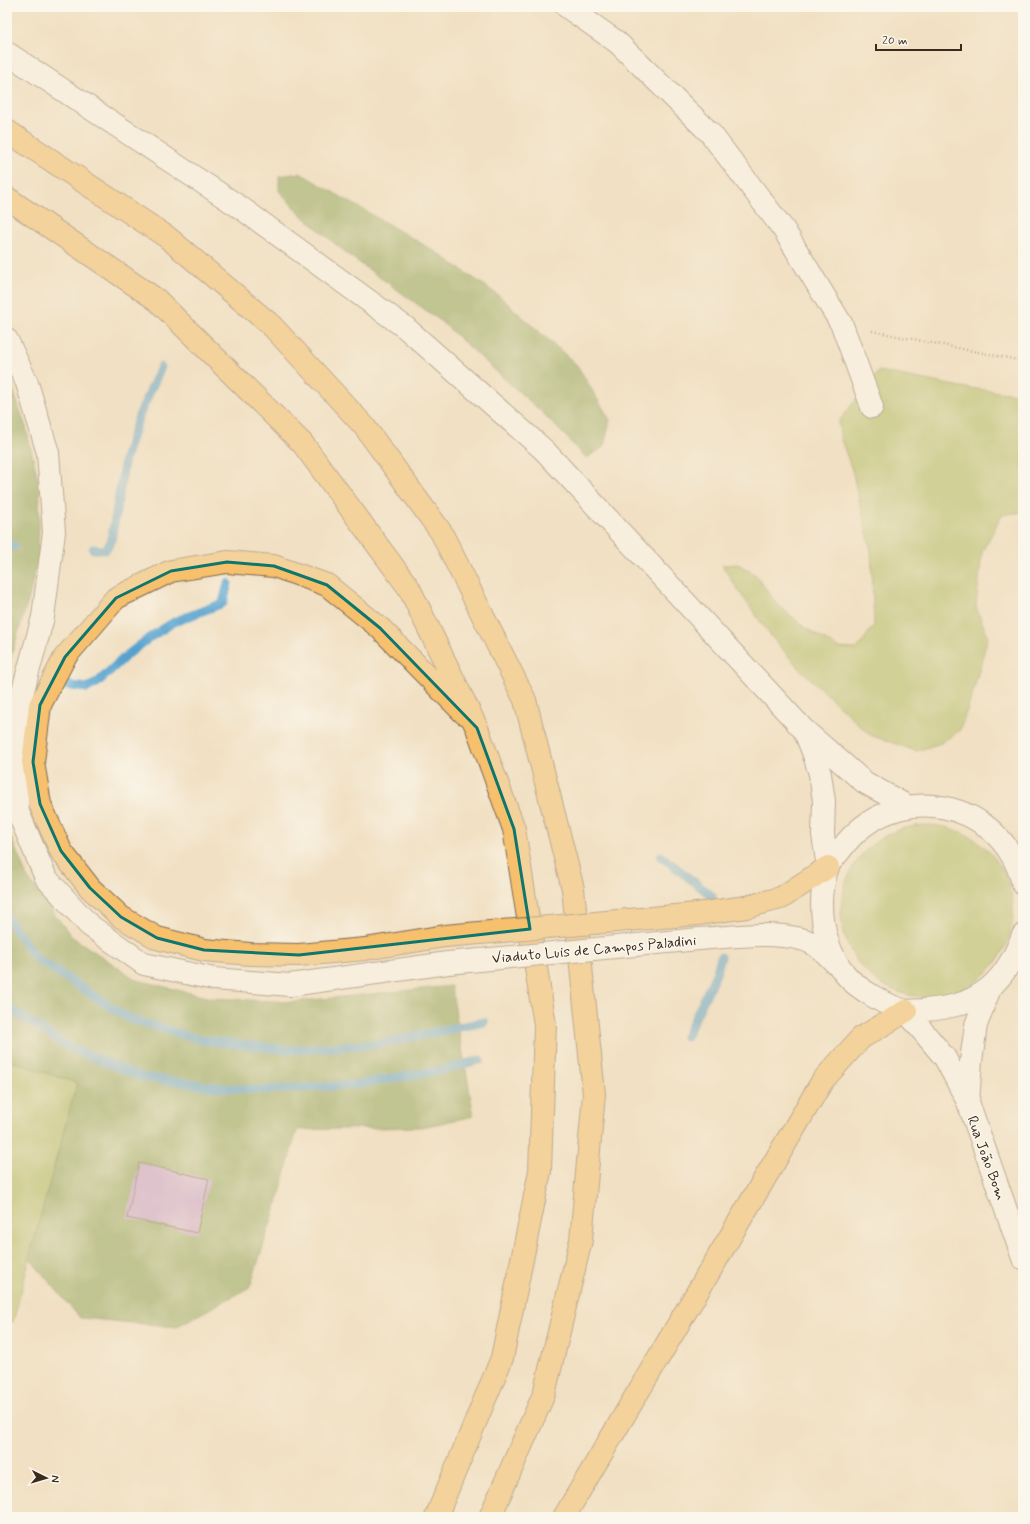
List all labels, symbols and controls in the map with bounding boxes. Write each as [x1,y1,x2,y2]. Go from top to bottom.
scale bar [876,26,961,52]
text: 20 m [882,33,908,49]
street label: Viaduto Luis de Campos Paladini [491,931,697,969]
street label: Rua João Bom [961,1113,1011,1203]
north arrow [26,1458,66,1498]
text: N [48,1475,62,1483]

